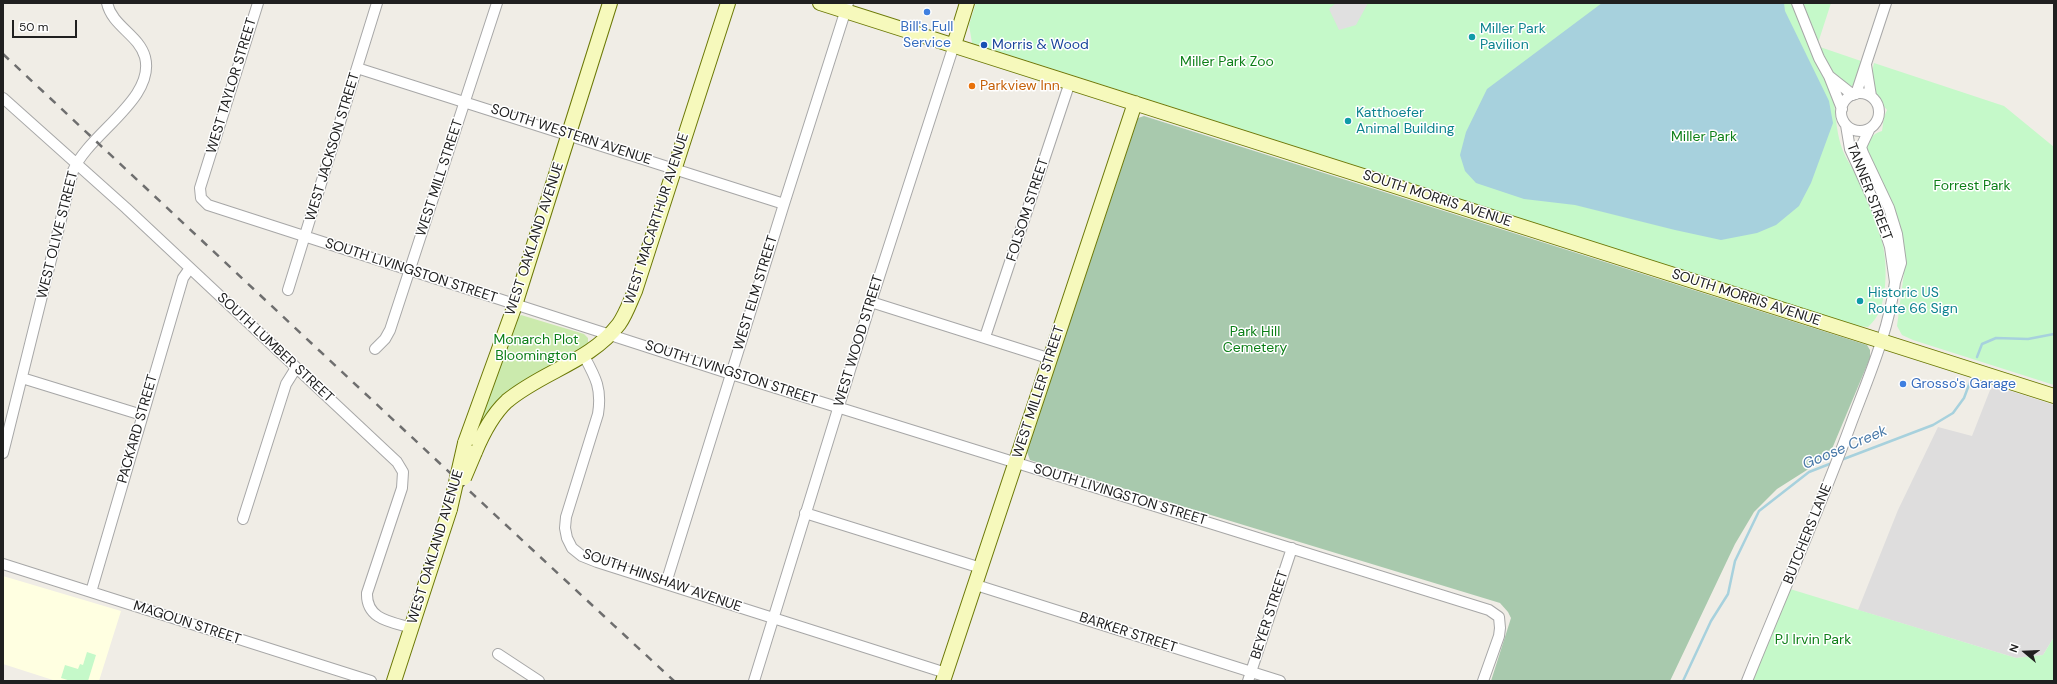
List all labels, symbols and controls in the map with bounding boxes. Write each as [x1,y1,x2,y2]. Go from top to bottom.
marker: Bill's Full Service [922,7,932,17]
scale bar [14,12,79,38]
street label: WEST TAYLOR STREET [203,16,261,156]
text: 50 m [19,19,48,35]
place label: Bill's Full Service [901,19,953,52]
place label: Miller Park Pavilion [1480,21,1546,54]
marker: Miller Park Pavilion [1467,32,1477,42]
place label: Morris & Wood [992,37,1089,53]
marker: Morris & Wood [979,40,989,50]
park label: Miller Park Zoo [1180,54,1274,70]
street label: WEST JACKSON STREET [302,71,364,223]
place label: Parkview Inn [980,78,1060,94]
marker: Parkview Inn [967,81,977,91]
street label: SOUTH WESTERN AVENUE [489,101,653,169]
place label: Katthoefer Animal Building [1356,105,1455,138]
marker: Katthoefer Animal Building [1343,116,1353,126]
street label: WEST MILL STREET [413,117,467,239]
park label: Miller Park [1671,129,1737,145]
street label: WEST MACARTHUR AVENUE [621,131,693,307]
street label: TANNER STREET [1843,141,1895,243]
street label: FOLSOM STREET [1003,156,1053,264]
street label: WEST OAKLAND AVENUE [502,160,568,318]
street label: SOUTH MORRIS AVENUE [1360,167,1514,231]
street label: WEST OLIVE STREET [34,169,82,301]
park label: Forrest Park [1933,178,2011,194]
street label: WEST ELM STREET [731,233,781,353]
street label: SOUTH LIVINGSTON STREET [323,235,499,307]
street label: SOUTH MORRIS AVENUE [1669,266,1823,330]
street label: WEST WOOD STREET [831,273,887,409]
place label: Historic US Route 66 Sign [1868,285,1958,318]
street label: SOUTH LUMBER STREET [213,290,337,406]
marker: Historic US Route 66 Sign [1855,296,1865,306]
street label: WEST MILLER STREET [1010,324,1068,460]
park label: Park Hill Cemetery [1223,324,1287,356]
park label: Monarch Plot Bloomington [493,332,579,364]
street label: SOUTH LIVINGSTON STREET [643,337,819,409]
street label: PACKARD STREET [114,373,162,485]
place label: Grosso's Garage [1911,376,2016,392]
marker: Grosso's Garage [1898,379,1908,389]
water label: Goose Creek [1800,422,1890,474]
street label: SOUTH LIVINGSTON STREET [1031,461,1209,529]
street label: WEST OAKLAND AVENUE [405,468,467,626]
street label: BUTCHERS LANE [1780,481,1836,587]
street label: SOUTH HINSHAW AVENUE [580,546,744,616]
street label: BEYER STREET [1248,569,1292,661]
street label: MAGOUN STREET [131,598,243,648]
street label: BARKER STREET [1077,609,1179,657]
park label: PJ Irvin Park [1775,632,1851,648]
north arrow [2005,632,2045,672]
text: N [2006,642,2022,654]

